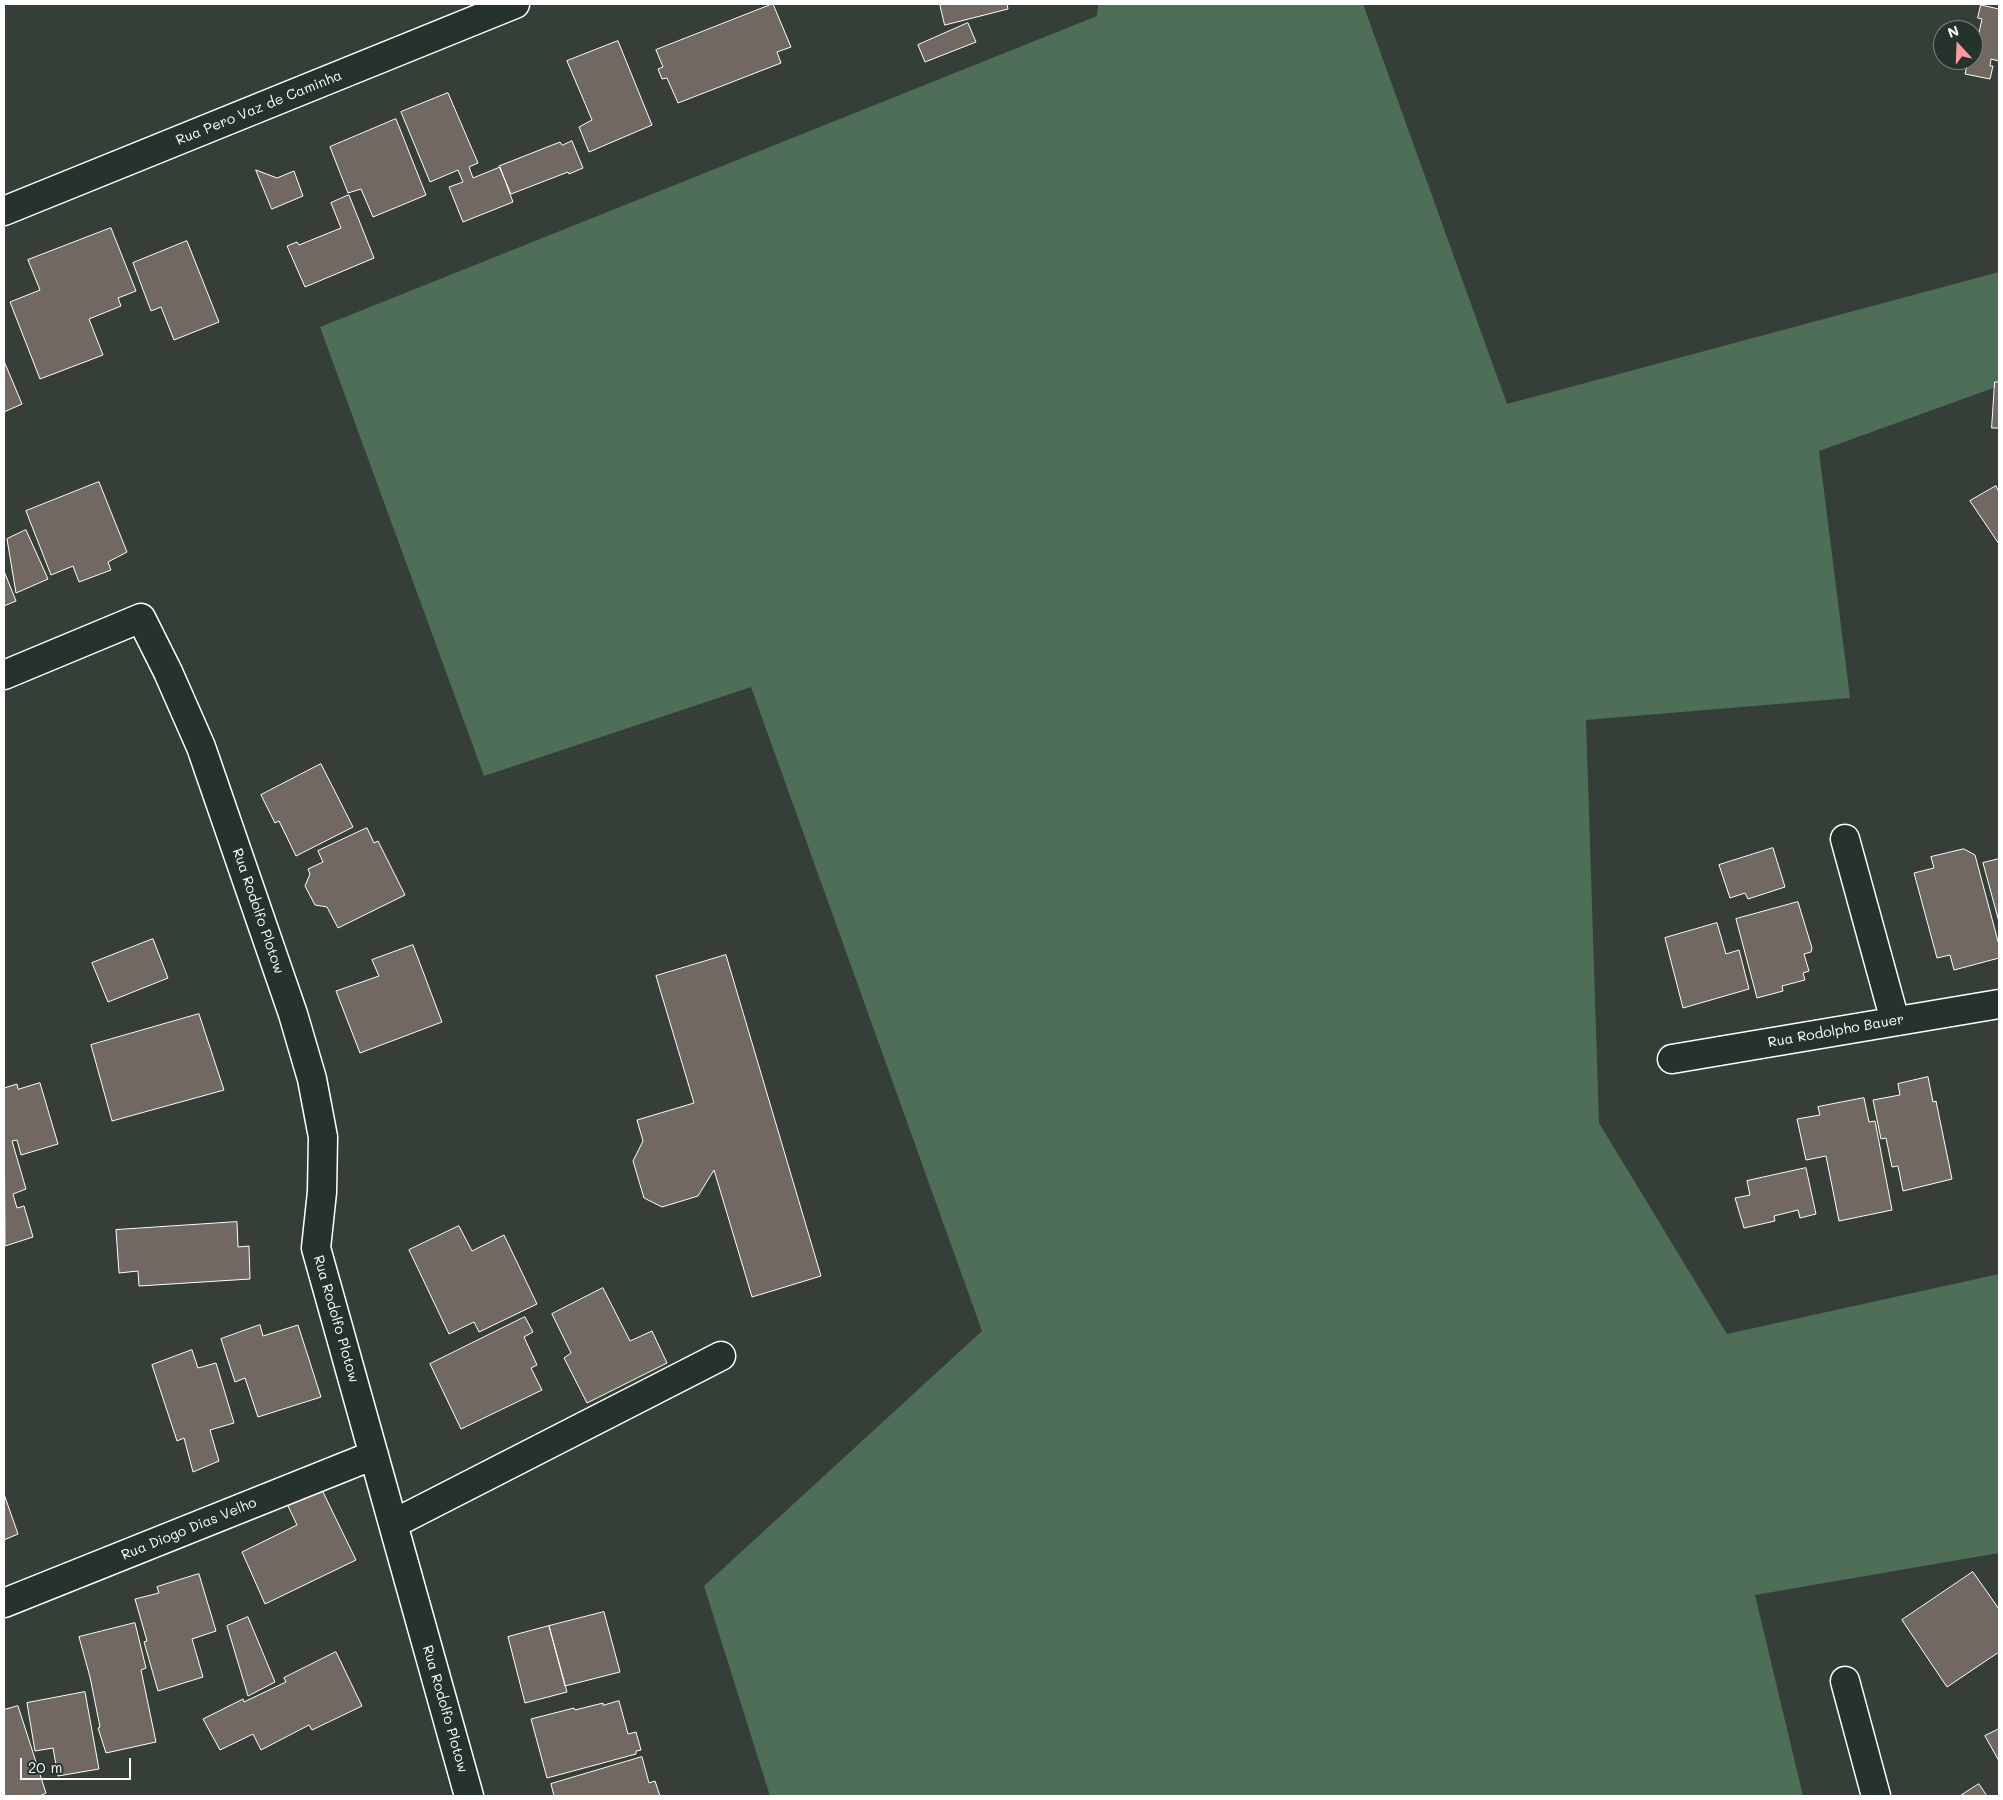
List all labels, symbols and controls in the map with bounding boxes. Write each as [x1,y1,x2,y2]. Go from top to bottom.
north arrow [1933,20,1983,70]
text: N [1945,21,1961,42]
street label: Rua Pero Vaz de Caminha [174,67,344,149]
street label: Rua Rodolfo Plotow [229,846,287,976]
street label: Rua Rodolpho Bauer [1767,1011,1905,1051]
street label: Rua Rodolfo Plotow [310,1253,362,1385]
street label: Rua Diogo Dias Velho [119,1494,259,1564]
street label: Rua Rodolfo Plotow [419,1643,471,1775]
scale bar [22,1748,134,1780]
text: 20 m [28,1757,62,1777]

